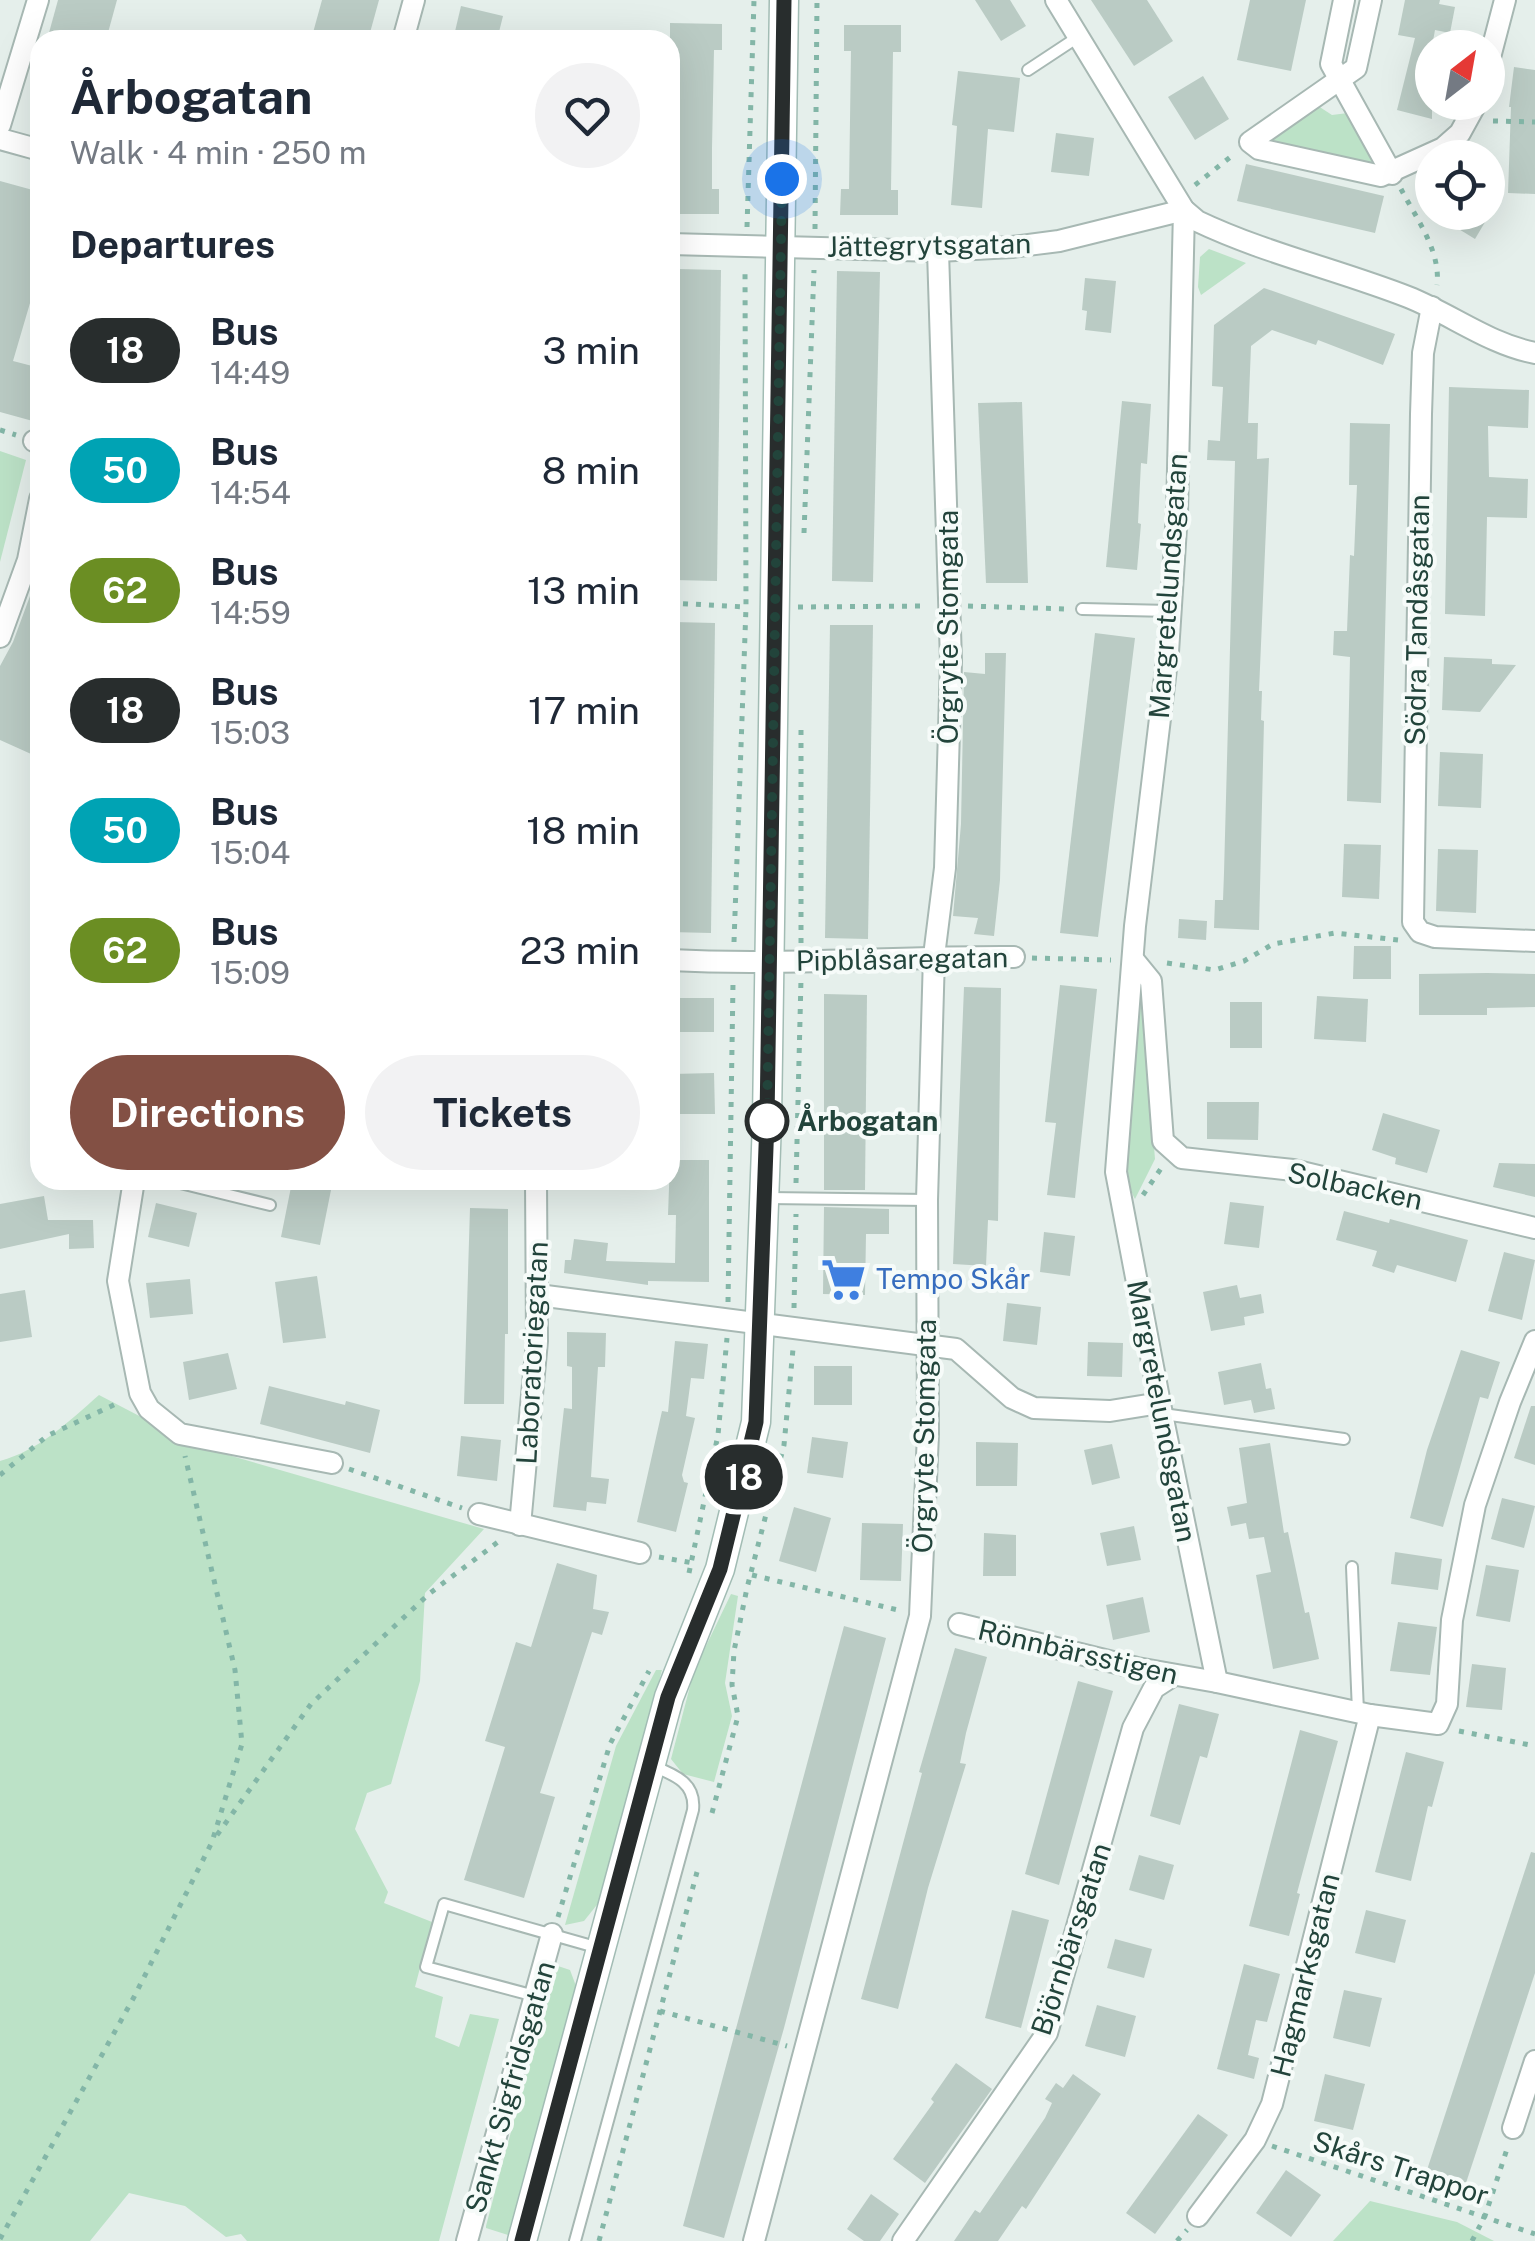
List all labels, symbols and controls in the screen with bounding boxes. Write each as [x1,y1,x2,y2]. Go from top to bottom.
north arrow [1415,30,1505,120]
map controls [1415,30,1505,230]
button: heart [535,63,640,168]
text: Årbogatan [70,68,313,125]
text: Walk · 4 min · 250 m [70,134,366,171]
button: locate [1415,140,1505,230]
your location [757,154,807,204]
text: Departures [70,222,275,267]
street label: Jättegrytsgatan [826,226,1032,263]
text: Bus [210,309,279,354]
text: 3 min [542,328,640,373]
text: 18 [106,330,144,371]
text: 14:49 [210,354,290,391]
text: Bus [210,429,279,474]
text: 8 min [542,448,640,493]
text: 50 [102,450,148,491]
street label: Margretelundsgatan [1142,452,1193,720]
text: 14:54 [210,474,291,511]
street label: Södra Tandåsgatan [1398,494,1435,746]
street label: Örgryte Stomgata [931,510,964,744]
text: Bus [210,549,279,594]
text: 13 min [527,568,640,613]
text: 62 [102,570,148,611]
text: 14:59 [210,594,291,631]
text: Bus [210,669,279,714]
text: 17 min [528,688,640,733]
text: 18 [106,690,144,731]
text: 15:03 [210,714,290,751]
text: Bus [210,789,279,834]
text: 18 min [526,808,640,853]
text: 50 [102,810,148,851]
text: 15:04 [210,834,290,871]
text: Bus [210,909,279,954]
text: 23 min [520,928,640,973]
text: 62 [102,930,148,971]
street label: Pipblåsaregatan [795,940,1009,977]
text: 15:09 [210,954,290,991]
button: Directions [70,1055,345,1170]
button: Tickets [365,1055,640,1170]
marker: Årbogatan [746,1100,788,1142]
place label: Årbogatan [797,1103,938,1137]
street label: Solbacken [1285,1155,1426,1216]
street label: Laboratoriegatan [509,1241,554,1465]
supermarket icon: Tempo Skår [819,1255,867,1303]
place label: Tempo Skår [876,1262,1030,1295]
street label: Margretelundsgatan [1121,1277,1204,1545]
street label: Örgryte Stomgata [905,1318,942,1554]
line badge: 18 [699,1444,789,1510]
text: 18 [725,1457,763,1498]
street label: Rönnbärsstigen [975,1612,1181,1691]
street label: Björnbärsgatan [1024,1838,1117,2039]
street label: Hagmarksgatan [1263,1870,1346,2080]
street label: Sankt Sigfridsgatan [458,1957,561,2217]
street label: Skårs Trappor [1309,2124,1493,2212]

